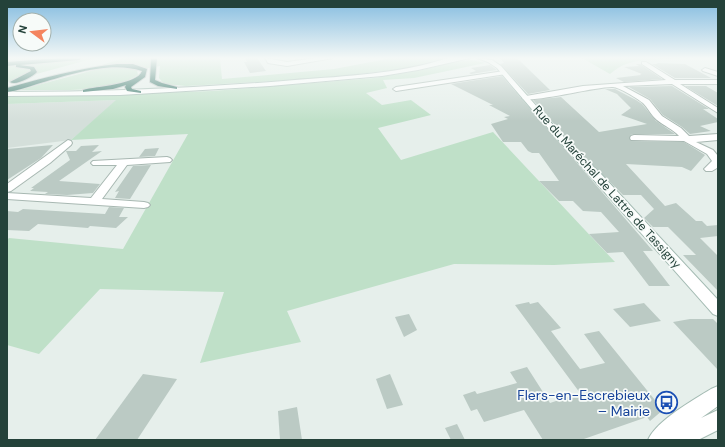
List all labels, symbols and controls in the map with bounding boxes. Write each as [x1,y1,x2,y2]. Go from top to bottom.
north arrow [12,12,52,52]
text: N [15,24,30,35]
street label: Rue du Maréchal de Lattre de Tassigny [529,102,685,272]
place label: Flers-en-Escrebieux – Mairie [517,386,650,420]
bus stop icon: Flers-en-Escrebieux – Mairie [653,390,679,416]

